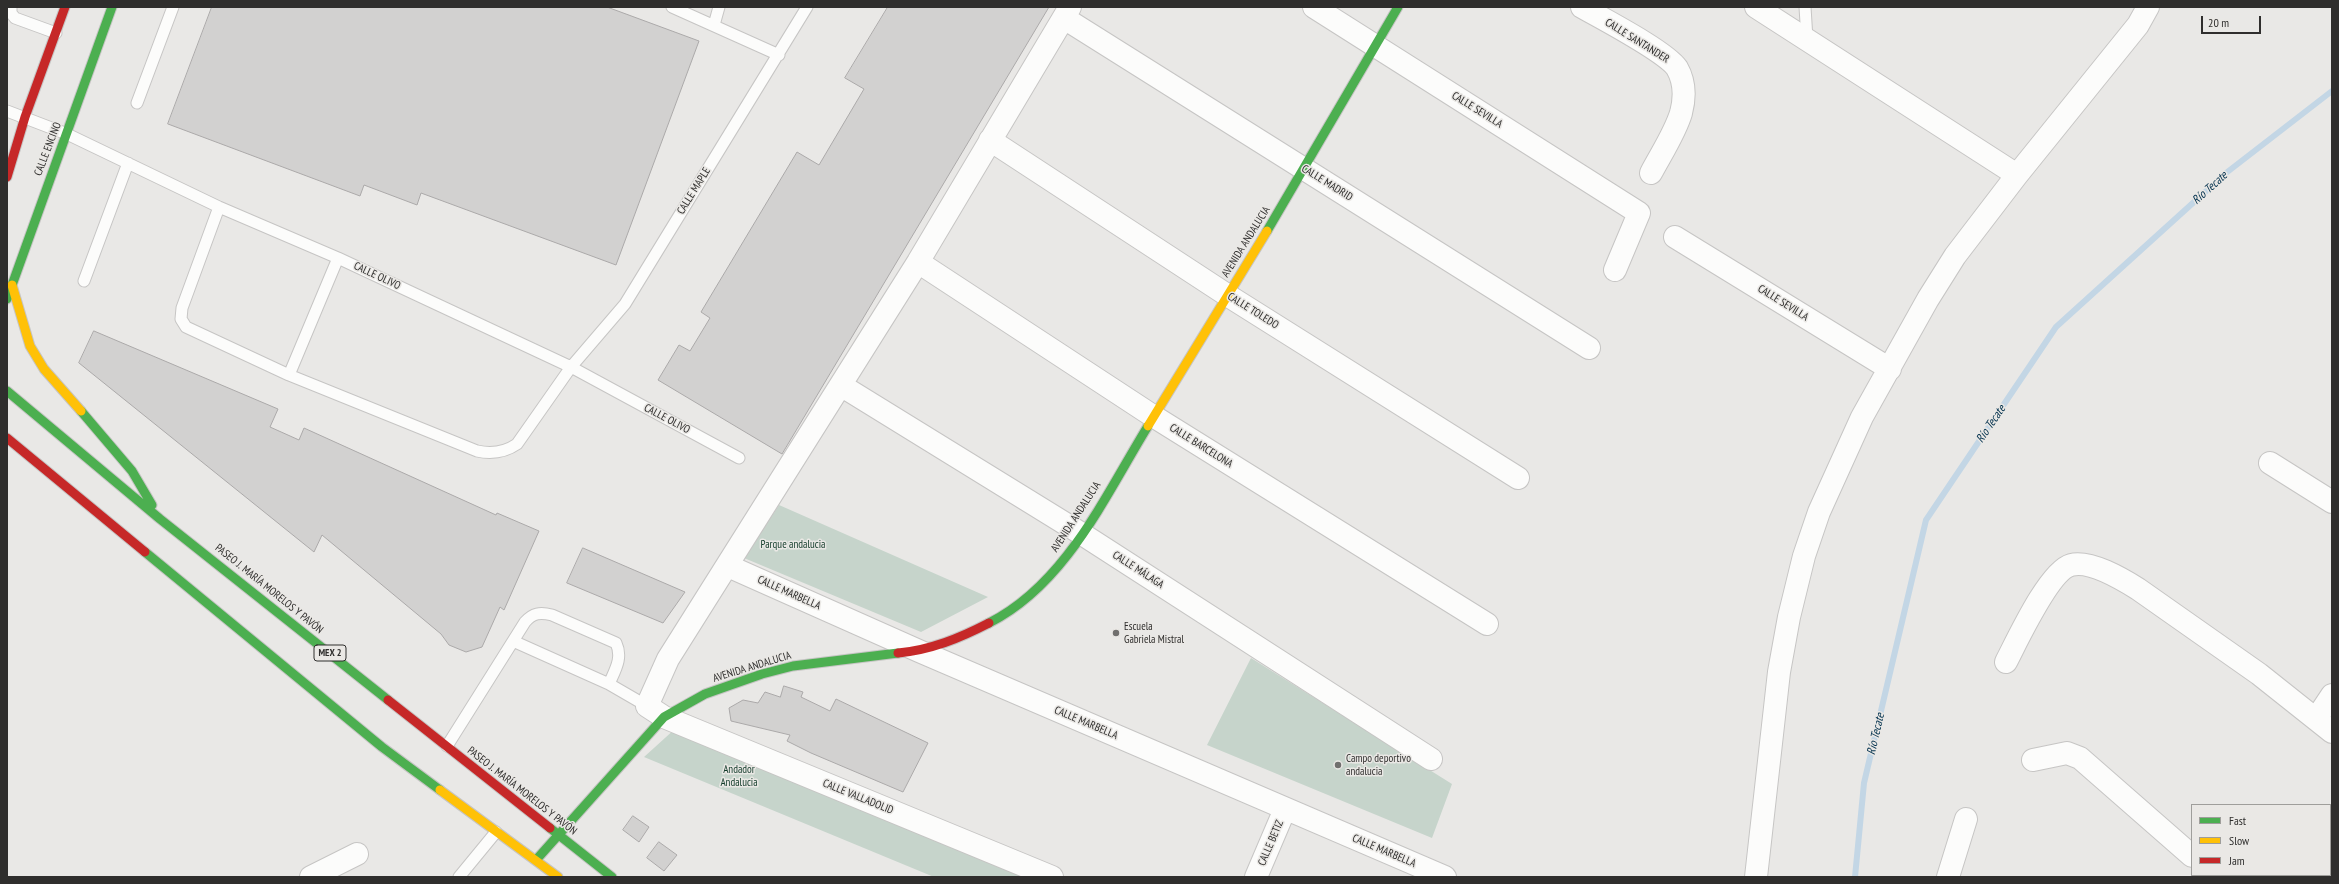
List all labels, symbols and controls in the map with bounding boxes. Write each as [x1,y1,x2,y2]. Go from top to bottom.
scale bar [2203,8,2263,34]
text: 20 m [2208,15,2229,30]
street label: CALLE SANTANDER [1602,16,1672,66]
street label: CALLE SEVILLA [1449,89,1505,131]
street label: CALLE ENCINO [32,120,64,178]
street label: CALLE MADRID [1299,162,1355,204]
street label: CALLE MAPLE [674,165,714,217]
water label: Río Tecate [2189,168,2231,208]
street label: AVENIDA ANDALUCIA [1219,204,1273,280]
street label: CALLE OLIVO [351,259,403,293]
street label: CALLE SEVILLA [1755,282,1811,324]
street label: CALLE TOLEDO [1225,290,1281,332]
street label: CALLE OLIVO [642,401,692,437]
water label: Río Tecate [1973,402,2009,446]
street label: CALLE BARCELONA [1167,421,1235,471]
street label: AVENIDA ANDALUCIA [1048,479,1104,555]
park label: Parque andalucia [761,538,825,552]
street label: PASEO J. MARÍA MORELOS Y PAVÓN [212,541,326,637]
street label: CALLE MÁLAGA [1110,549,1166,591]
street label: CALLE MARBELLA [755,573,823,613]
place label: Escuela Gabriela Mistral [1124,620,1184,646]
marker: Escuela Gabriela Mistral [1111,628,1121,638]
road number: MEX 2 [314,645,346,661]
street label: AVENIDA ANDALUCIA [711,649,793,685]
street label: CALLE MARBELLA [1052,704,1120,742]
water label: Río Tecate [1864,712,1888,756]
street label: PASEO J. MARÍA MORELOS Y PAVÓN [465,744,579,838]
place label: Campo deportivo andalucia [1346,752,1411,778]
marker: Campo deportivo andalucia [1333,760,1343,770]
park label: Andador Andalucia [720,763,758,789]
street label: CALLE VALLADOLID [821,777,895,817]
legend [2191,804,2331,876]
text: Fast [2229,813,2246,828]
street label: CALLE BETIZ [1255,818,1287,868]
street label: CALLE MARBELLA [1350,832,1418,870]
text: Slow [2229,833,2249,848]
text: Jam [2229,853,2245,868]

